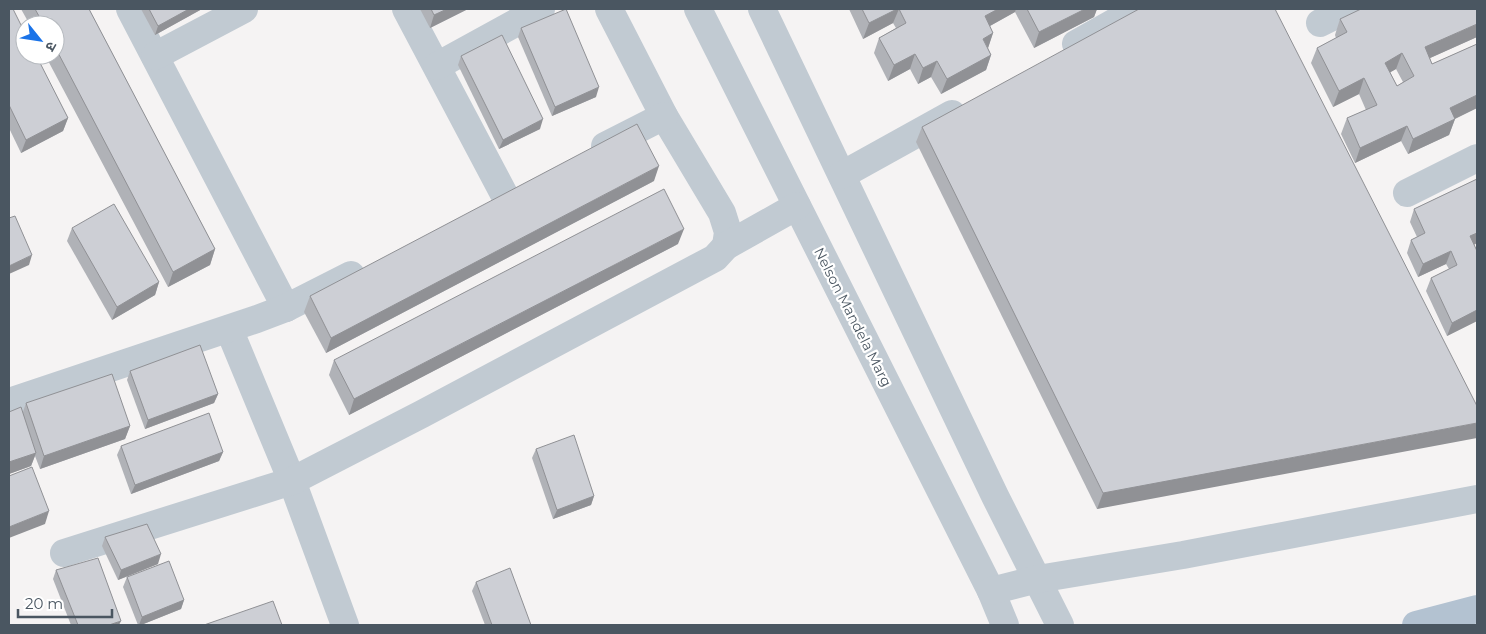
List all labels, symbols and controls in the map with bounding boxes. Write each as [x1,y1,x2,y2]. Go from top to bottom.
north arrow [15,15,65,65]
text: उ [41,38,61,55]
street label: Nelson Mandela Marg [810,244,896,390]
scale bar [18,586,111,618]
text: 20 m [25,594,63,613]

